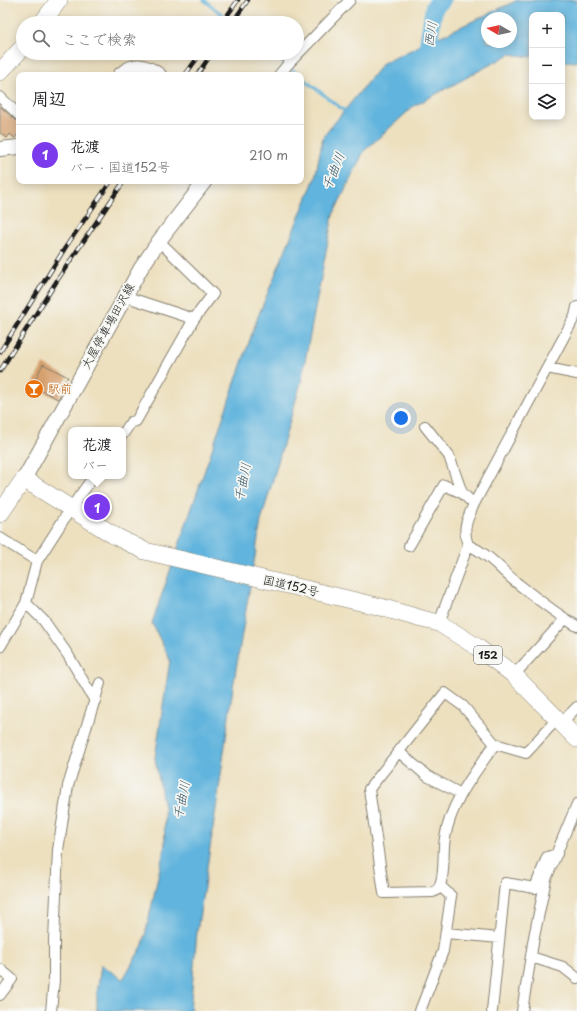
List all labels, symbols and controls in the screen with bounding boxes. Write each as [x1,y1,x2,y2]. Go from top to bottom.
north arrow [481,12,517,48]
map controls [529,12,565,120]
button: + [529,12,565,48]
search box [16,16,304,60]
water label: 西川 [418,20,441,48]
icon: search [30,27,52,49]
text: ここで検索 [62,27,137,50]
button: − [529,48,565,84]
button: layers [529,84,565,120]
text: 周辺 [32,85,66,111]
text: 花渡 [70,134,100,157]
text: 1 [42,145,48,164]
text: 210 m [249,145,288,164]
water label: 千曲川 [316,149,349,192]
text: バー · 国道152号 [70,157,170,176]
street label: 大屋停車場田沢線 [76,279,138,372]
bar icon: 駅前 [23,378,45,400]
place label: 駅前 [48,379,72,397]
your location [391,408,411,428]
popup [68,427,126,479]
text: 花渡 [82,432,112,455]
text: バー [82,455,108,474]
water label: 千曲川 [228,461,255,503]
pin: 1 [84,492,110,522]
street label: 国道152号 [261,570,321,600]
road number: 152 [474,646,502,664]
water label: 千曲川 [167,779,194,821]

